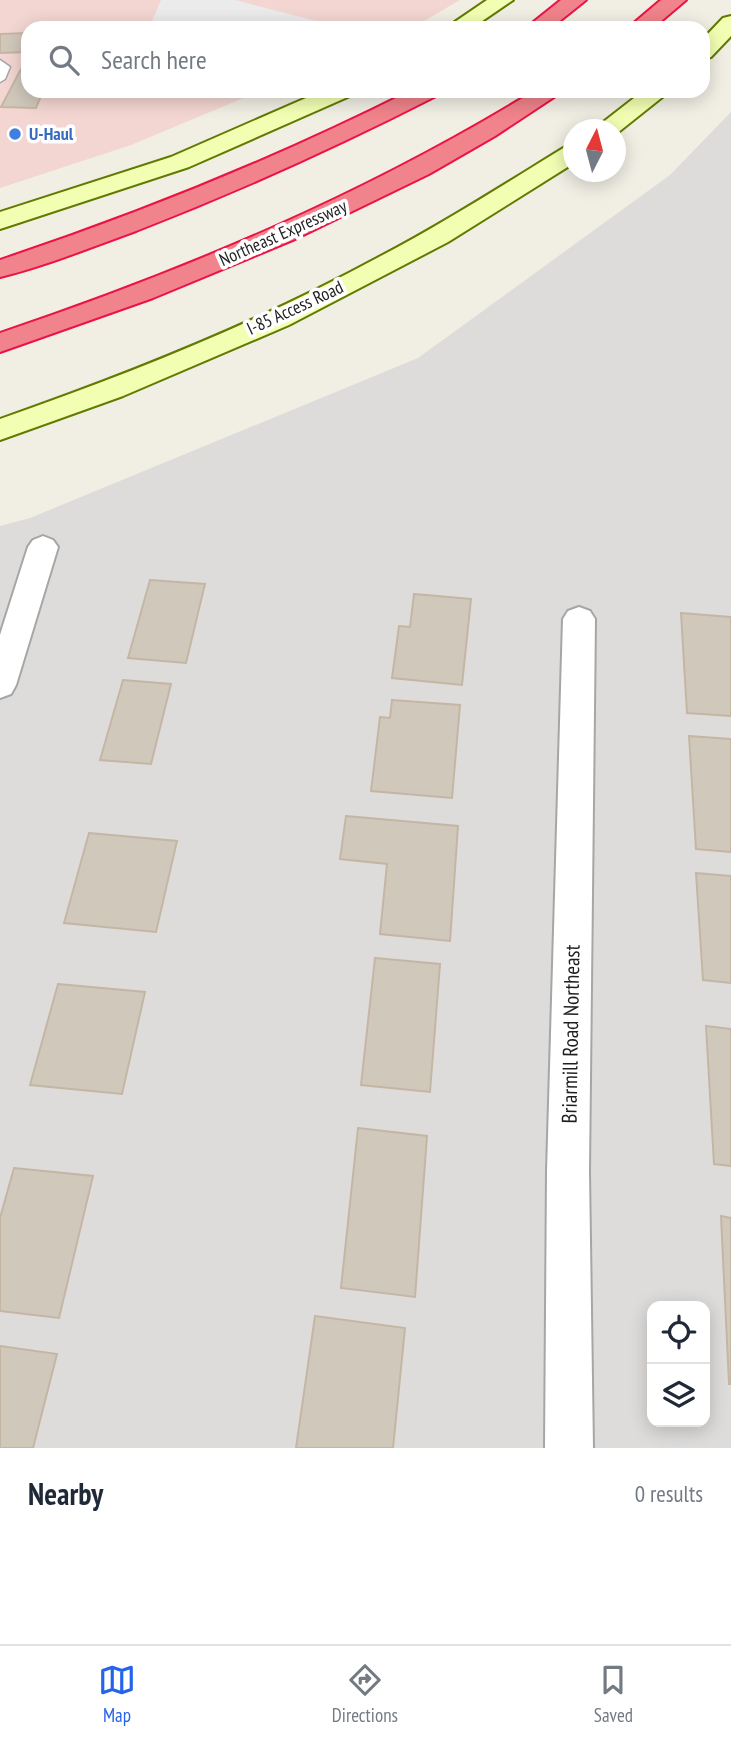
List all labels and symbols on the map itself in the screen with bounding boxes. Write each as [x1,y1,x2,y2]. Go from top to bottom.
north arrow [563,119,626,182]
place label: U-Haul [29,122,74,145]
marker: U-Haul [7,126,23,142]
street label: Northeast Expressway [215,194,350,271]
street label: I-85 Access Road [243,275,347,340]
street label: Briarmill Road Northeast [555,944,586,1124]

